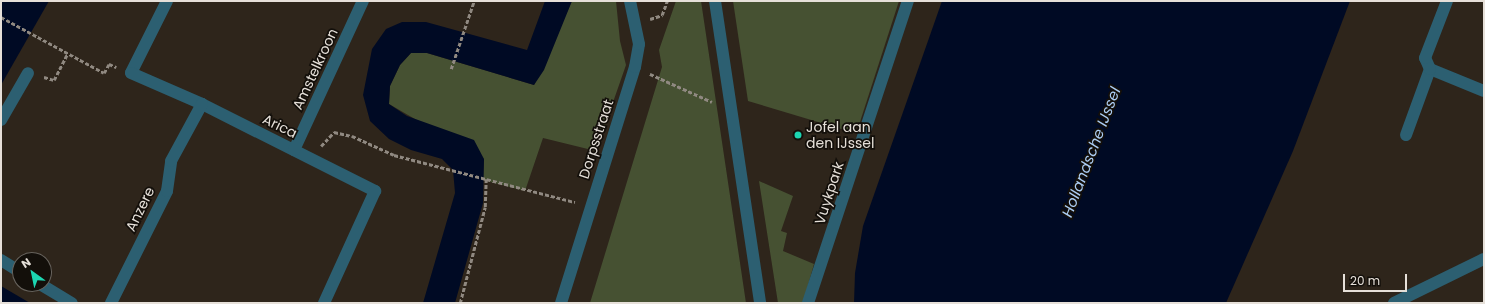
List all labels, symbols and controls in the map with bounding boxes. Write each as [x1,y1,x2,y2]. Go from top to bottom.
street label: Amstelkroon [289,26,341,112]
water label: Hollandsche IJssel [1058,84,1124,220]
street label: Dorpsstraat [575,97,617,181]
street label: Arica [260,111,300,141]
place label: Jofel aan den IJssel [806,119,874,152]
marker: Jofel aan den IJssel [793,130,803,140]
street label: Vuykpark [811,160,847,226]
street label: Anzere [122,184,158,234]
north arrow [12,252,52,292]
text: N [18,254,34,272]
scale bar [1345,266,1409,292]
text: 20 m [1350,272,1380,289]

